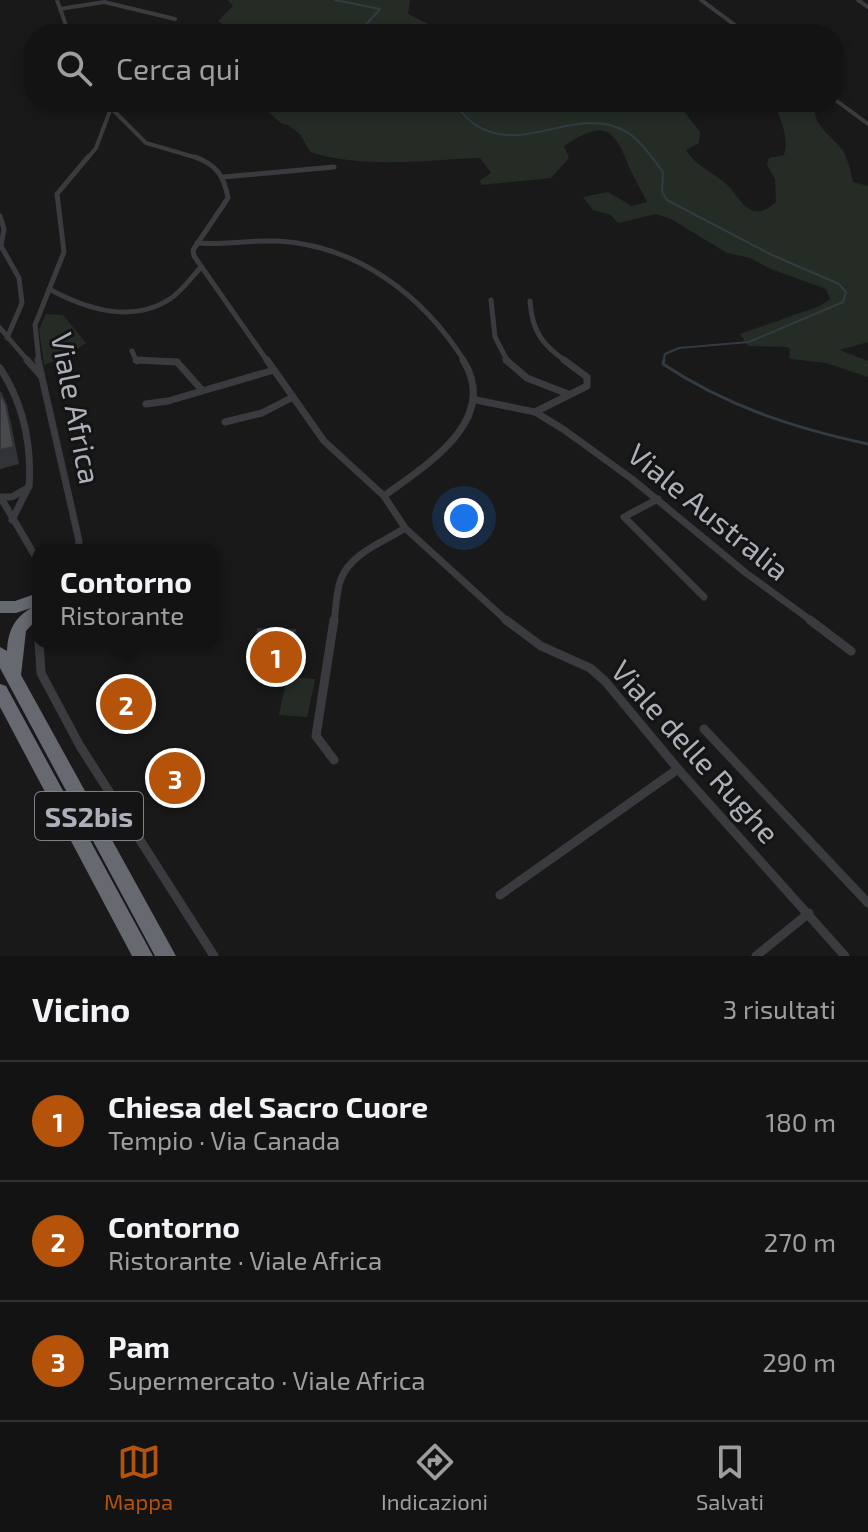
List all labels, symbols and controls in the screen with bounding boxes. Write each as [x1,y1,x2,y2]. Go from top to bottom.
search box [24,24,844,112]
icon: search [52,46,96,90]
text: Cerca qui [116,50,240,86]
street label: Viale Africa [45,329,109,487]
street label: Viale Australia [621,435,797,587]
your location [444,498,484,538]
popup [32,544,220,648]
text: Contorno [60,563,192,599]
text: Ristorante [60,599,184,630]
pin: 1 [250,627,302,687]
street label: Viale delle Rughe [604,652,788,850]
pin: 2 [100,674,152,734]
pin: 3 [149,748,201,808]
road number: SS2bis [35,792,143,840]
text: Vicino [32,988,130,1029]
text: 3 risultati [723,993,836,1024]
text: Chiesa del Sacro Cuore [108,1088,428,1124]
text: 1 [52,1106,64,1137]
text: 180 m [766,1106,836,1137]
text: Tempio · Via Canada [108,1124,340,1155]
text: Contorno [108,1208,240,1244]
text: 2 [50,1226,66,1257]
text: 270 m [764,1226,836,1257]
text: Ristorante · Viale Africa [108,1244,382,1275]
text: Pam [108,1328,170,1364]
text: 3 [51,1346,65,1377]
text: 290 m [762,1346,836,1377]
text: Supermercato · Viale Africa [108,1364,426,1395]
tab: Mappa [104,1440,173,1514]
tab: Indicazioni [381,1440,488,1514]
tab: Salvati [696,1440,764,1514]

